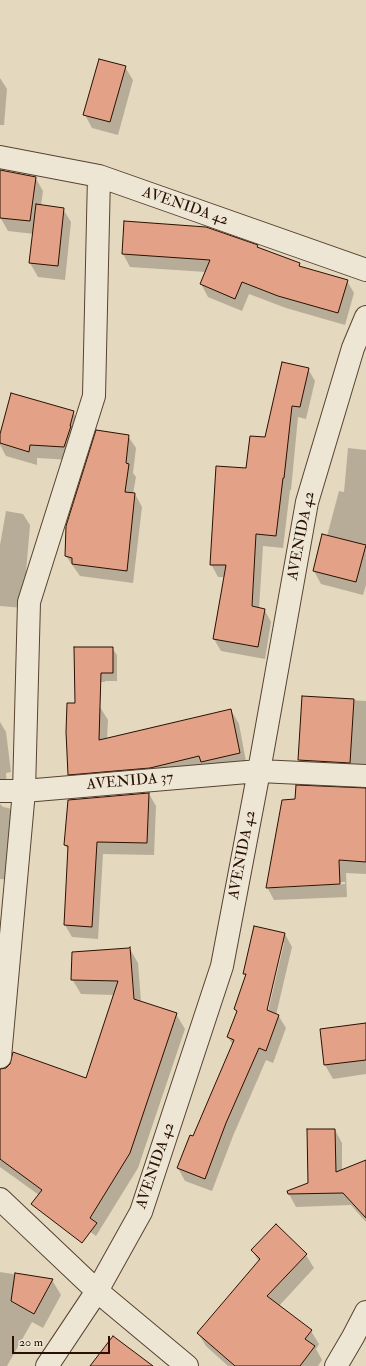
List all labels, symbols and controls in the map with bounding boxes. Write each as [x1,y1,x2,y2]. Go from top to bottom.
street label: AVENIDA 42 [140,184,230,230]
street label: AVENIDA 42 [285,490,319,582]
street label: AVENIDA 37 [86,769,174,795]
street label: AVENIDA 42 [226,809,260,901]
street label: AVENIDA 42 [133,1121,179,1211]
scale bar [14,1328,112,1354]
text: 20 m [19,1335,43,1350]

